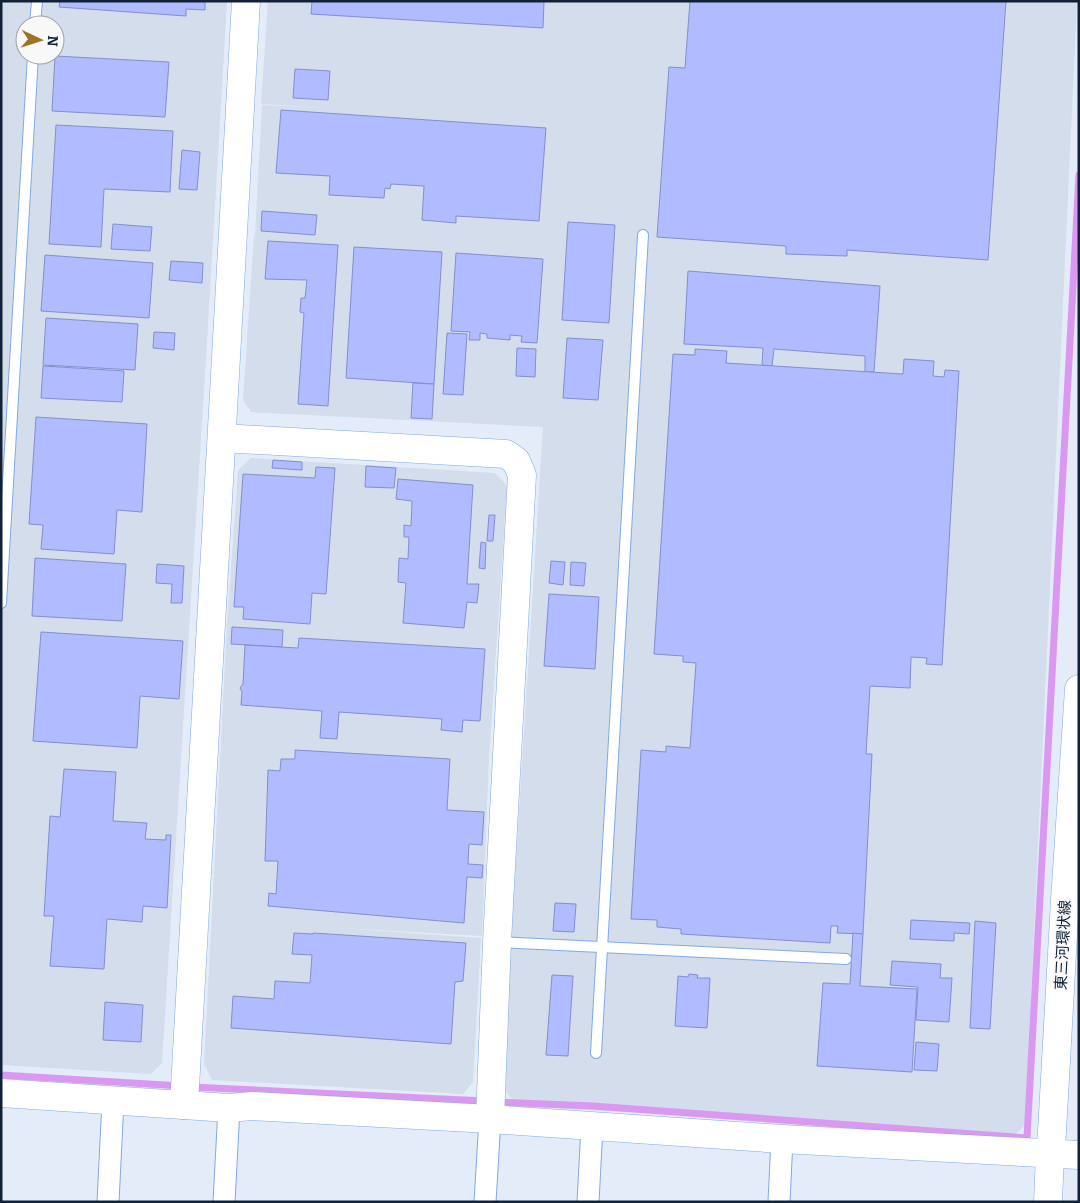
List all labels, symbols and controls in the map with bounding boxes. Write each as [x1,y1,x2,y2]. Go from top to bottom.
north arrow [15,15,65,65]
text: N [44,35,61,47]
street label: 東三河環状線 [1052,900,1074,990]

